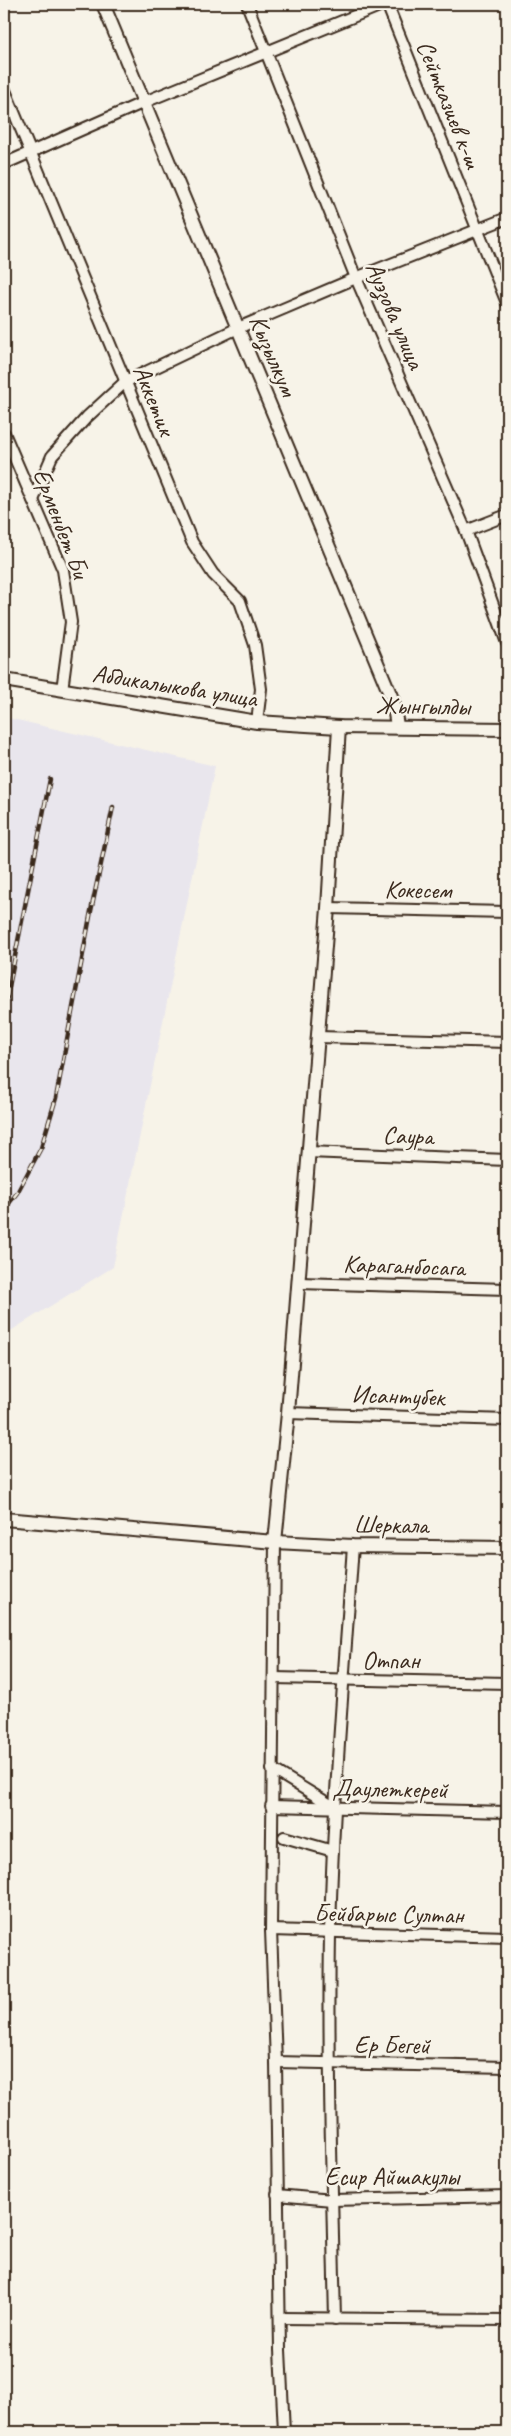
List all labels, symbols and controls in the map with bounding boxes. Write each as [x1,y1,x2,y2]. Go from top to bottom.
street label: Сейтказиев к-ш [409,36,490,174]
street label: Ауэзова улица [357,257,433,376]
street label: Кызылкум [241,310,305,403]
street label: Аккетик [126,360,184,443]
street label: Ерменбет Би [26,464,97,585]
street label: Абдикалыкова улица [90,657,261,715]
street label: Жынгылды [376,689,472,723]
street label: Кокесем [384,873,454,907]
street label: Саура [382,1119,436,1153]
street label: Караганбосага [343,1248,468,1284]
street label: Исантубек [351,1378,447,1414]
street label: Шеркала [353,1508,431,1542]
street label: Отпан [362,1645,421,1677]
street label: Даулеткерей [332,1772,449,1806]
street label: Бейбарыс Султан [314,1897,466,1931]
street label: Ер Бегей [354,2028,432,2062]
street label: Есир Айшакулы [325,2161,461,2193]

